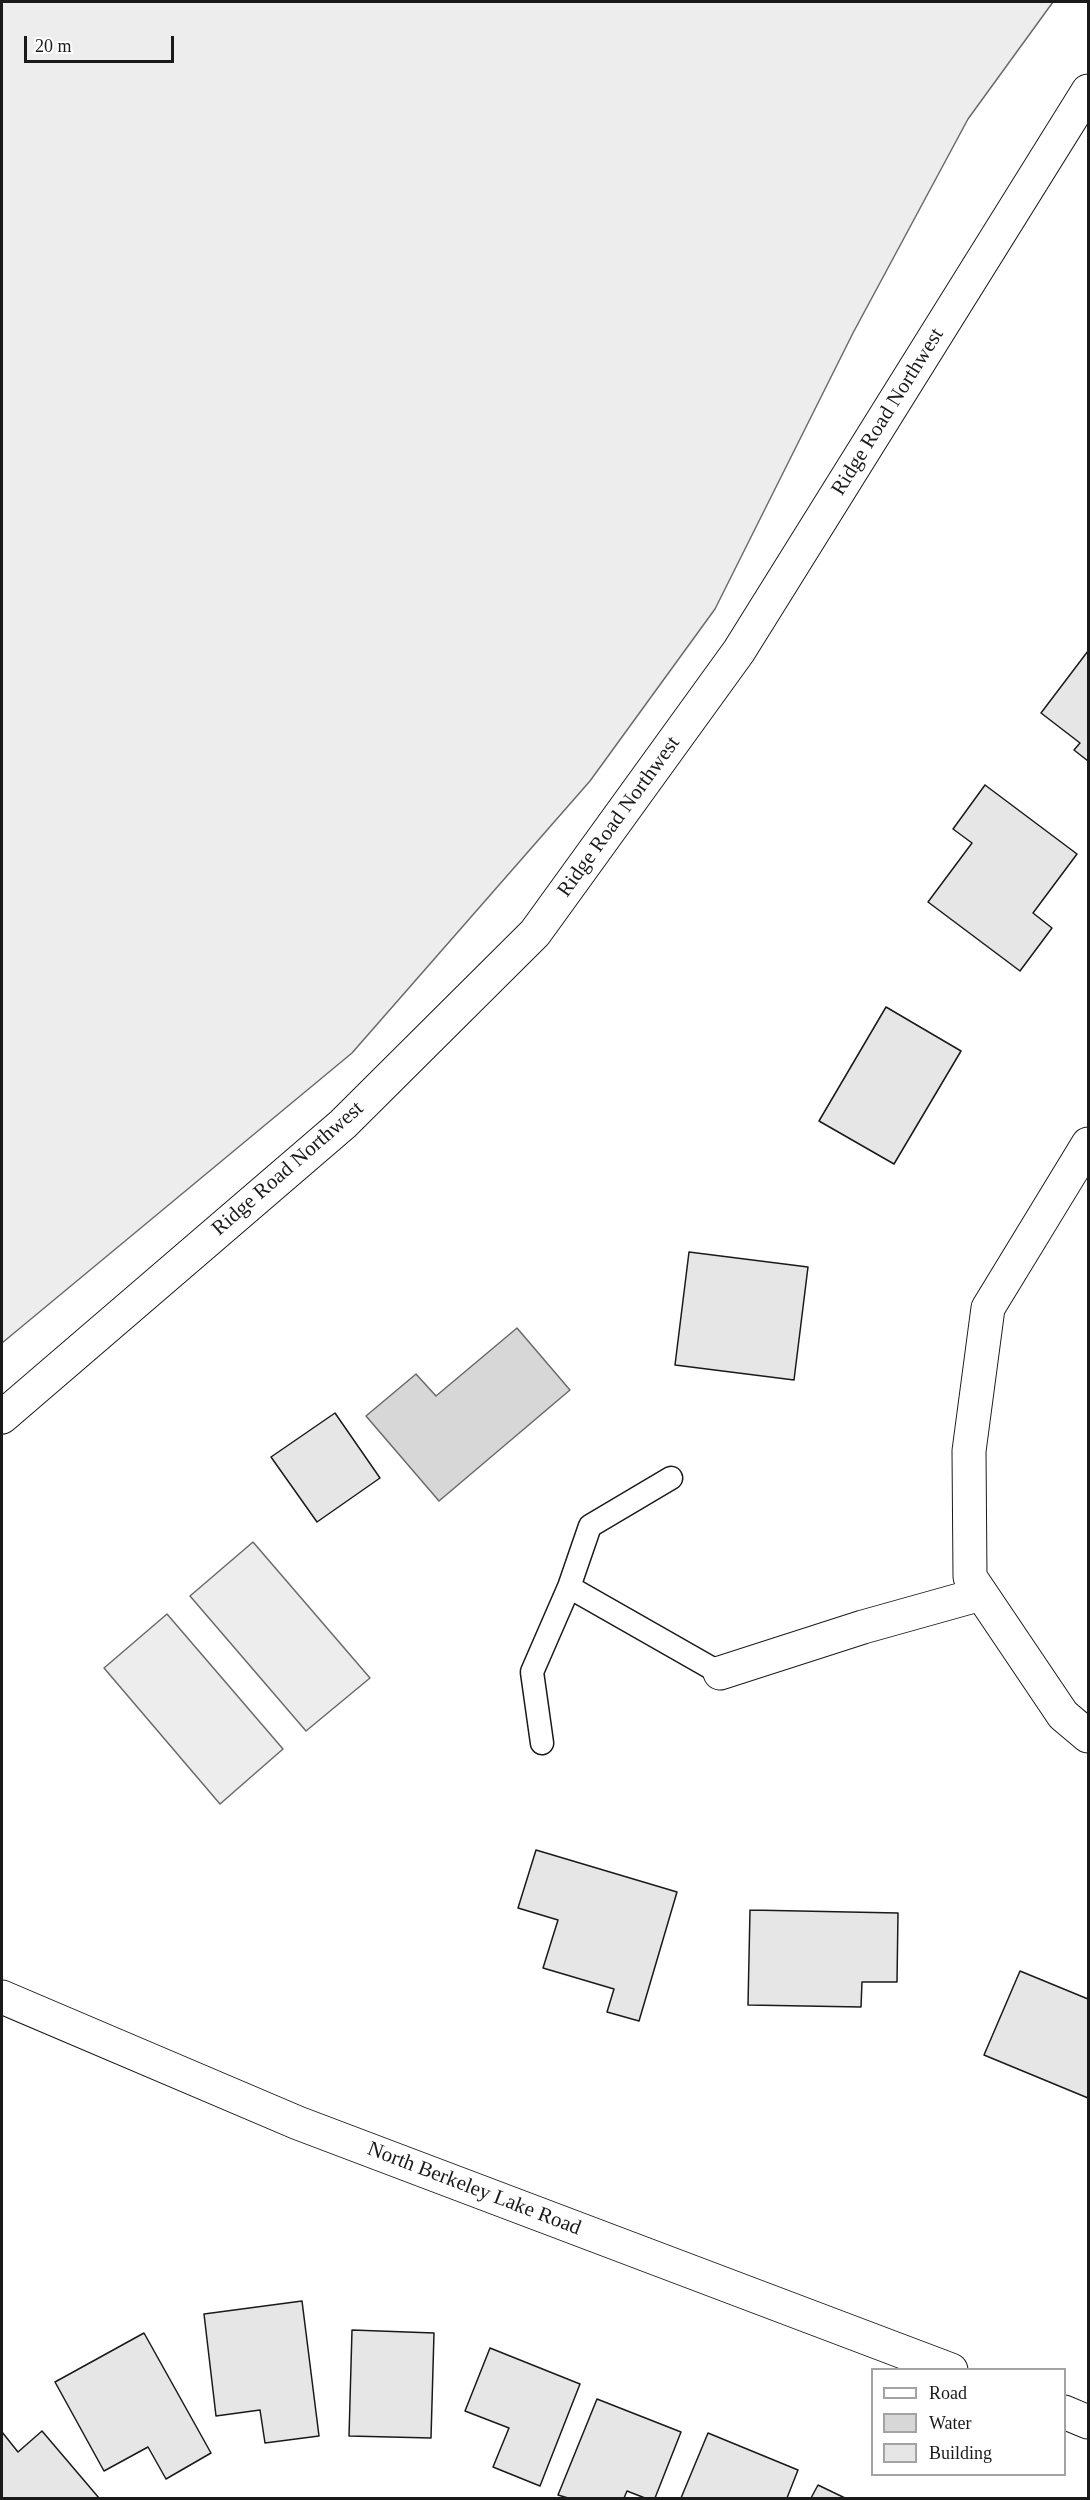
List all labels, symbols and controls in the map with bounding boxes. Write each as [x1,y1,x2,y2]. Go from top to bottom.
scale bar [27,24,177,62]
text: 20 m [35,36,72,56]
street label: Ridge Road Northwest [826,324,950,500]
street label: Ridge Road Northwest [552,732,686,902]
street label: Ridge Road Northwest [207,1096,369,1242]
street label: North Berkeley Lake Road [364,2137,584,2241]
legend [871,2368,1066,2476]
text: Road [929,2383,967,2403]
text: Water [929,2413,972,2433]
text: Building [929,2443,992,2463]

